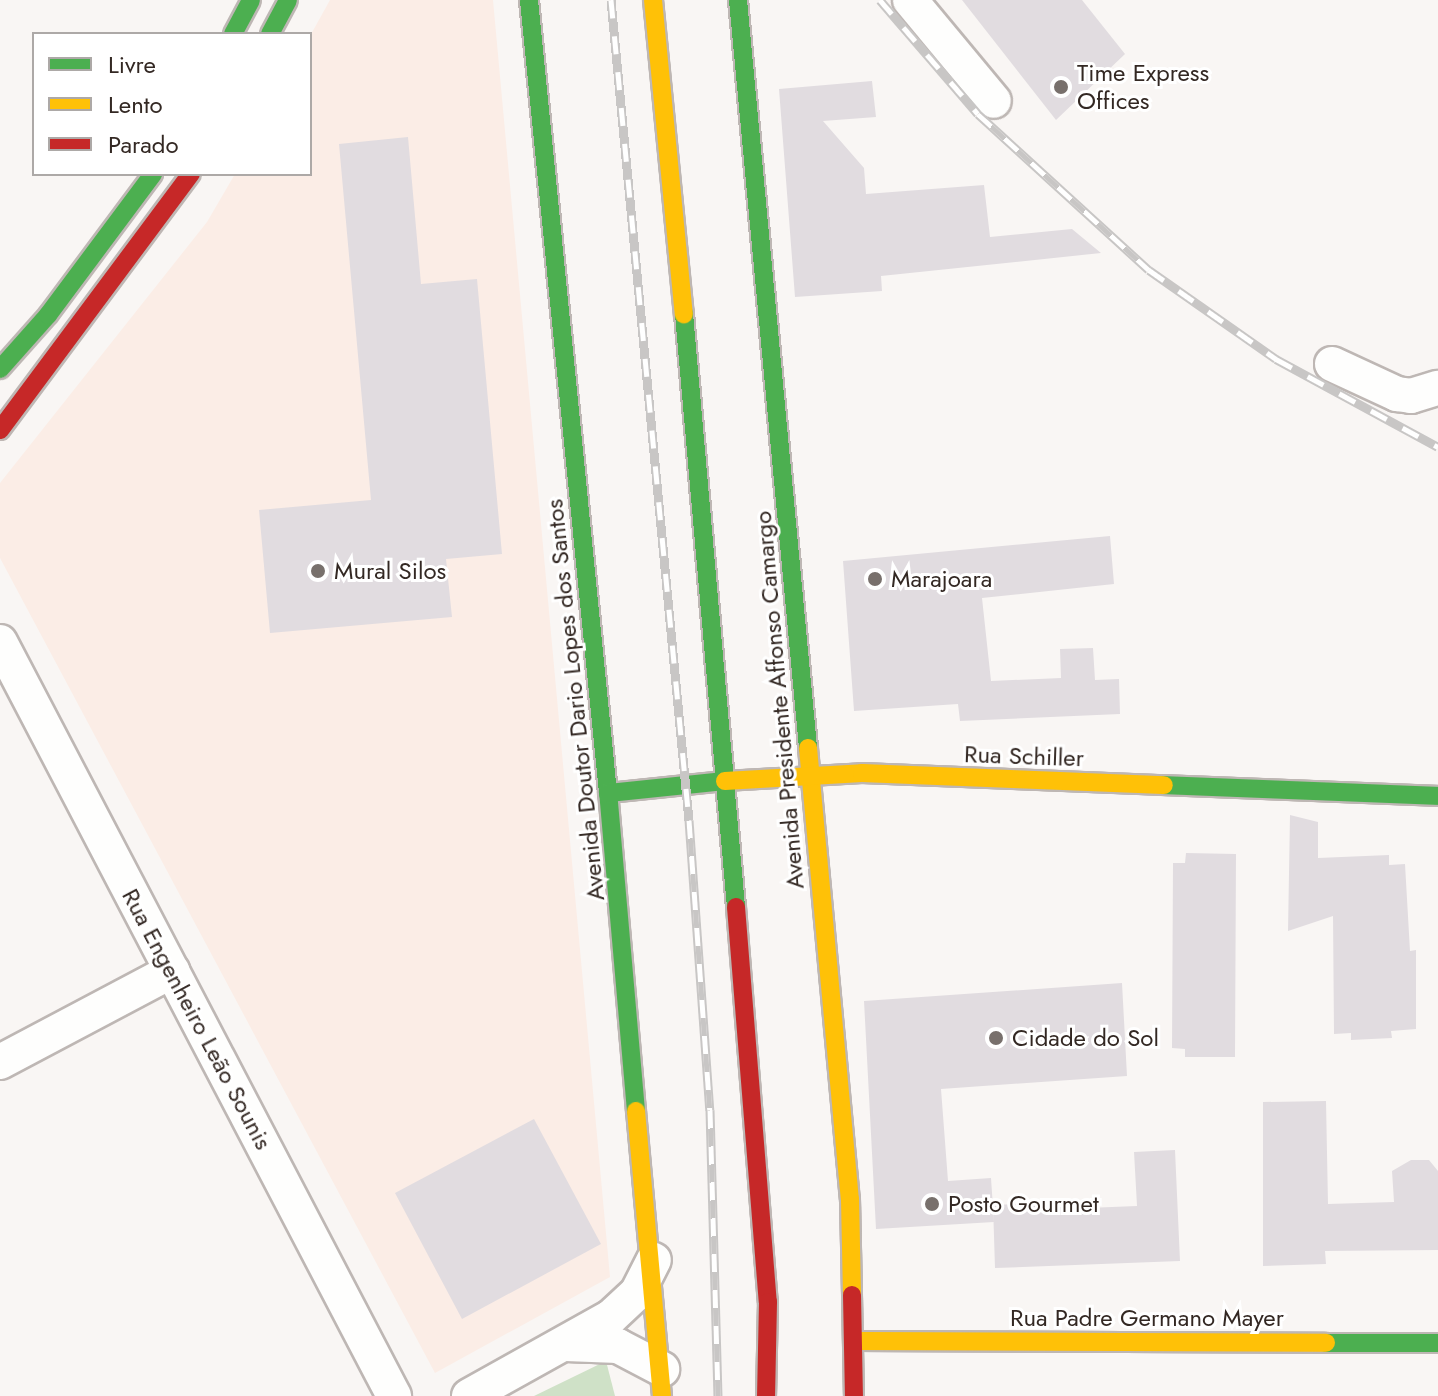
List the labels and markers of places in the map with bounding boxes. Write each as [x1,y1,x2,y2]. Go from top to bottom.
place label: Time Express Offices [1077,59,1209,115]
marker: Time Express Offices [1052,78,1070,96]
place label: Mural Silos [334,557,446,585]
marker: Mural Silos [309,562,327,580]
place label: Marajoara [891,565,992,593]
marker: Marajoara [866,570,884,588]
place label: Cidade do Sol [1012,1024,1159,1052]
marker: Cidade do Sol [987,1029,1005,1047]
place label: Posto Gourmet [948,1190,1099,1218]
marker: Posto Gourmet [923,1195,941,1213]

